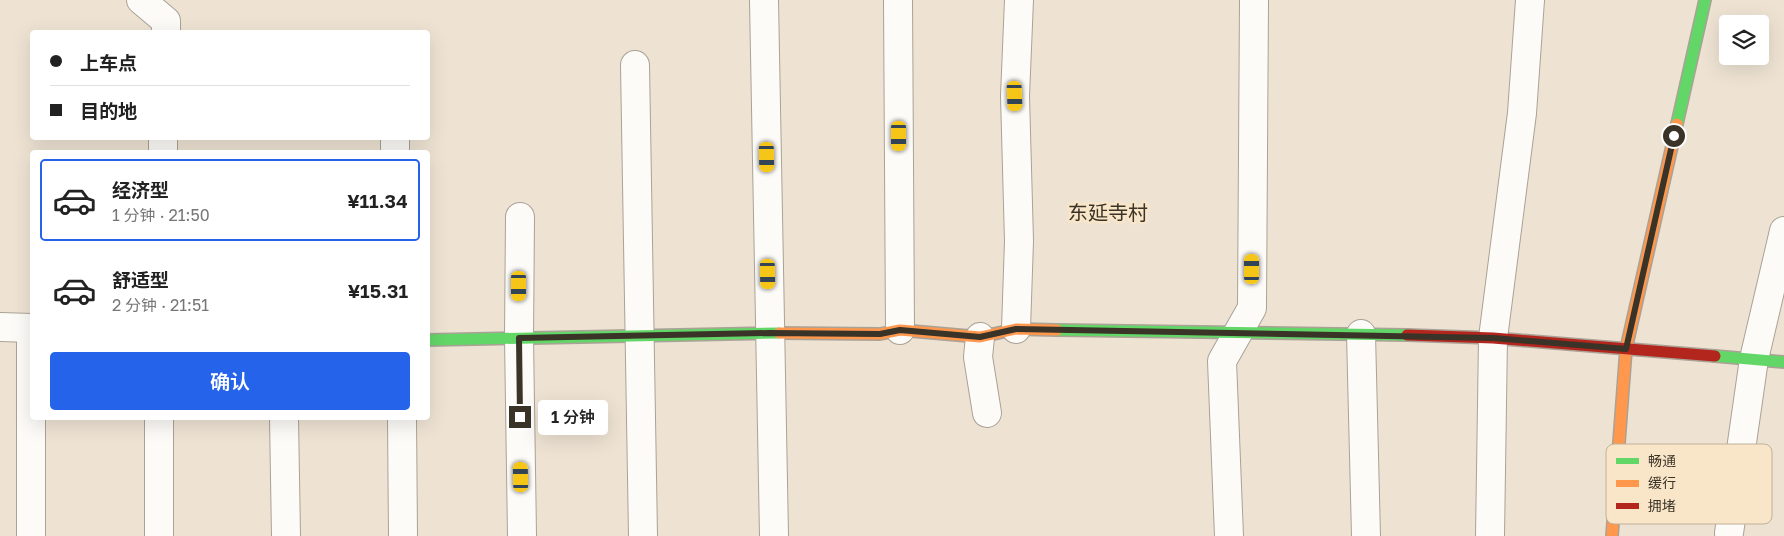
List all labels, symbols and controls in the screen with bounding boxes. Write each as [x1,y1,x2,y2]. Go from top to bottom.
map controls [1719,15,1769,65]
button: layers [1719,15,1769,65]
text: 上车点 [80,51,137,74]
car [1006,81,1023,111]
text: 目的地 [80,99,137,122]
car [891,121,906,151]
route start [1663,125,1685,147]
car [759,142,774,172]
icon: car [52,178,97,223]
text: 经济型 [112,178,169,201]
text: ¥11.34 [347,189,408,212]
district label: 东延寺村 [1068,200,1148,224]
text: 1 分钟 · 21:50 [112,205,210,225]
car [1244,254,1259,284]
car [760,259,775,289]
icon: car [52,268,97,313]
text: 舒适型 [112,268,169,291]
car [511,271,526,301]
text: ¥15.31 [348,279,408,302]
text: 2 分钟 · 21:51 [112,295,209,315]
button: 确认 [50,352,410,410]
callout: 1 分钟 [538,400,608,434]
route end [509,406,531,428]
text: 1 分钟 [551,407,595,427]
legend [1606,444,1772,524]
text: 畅通 [1648,452,1676,469]
car [513,462,528,492]
text: 缓行 [1648,474,1676,491]
text: 拥堵 [1648,497,1676,514]

